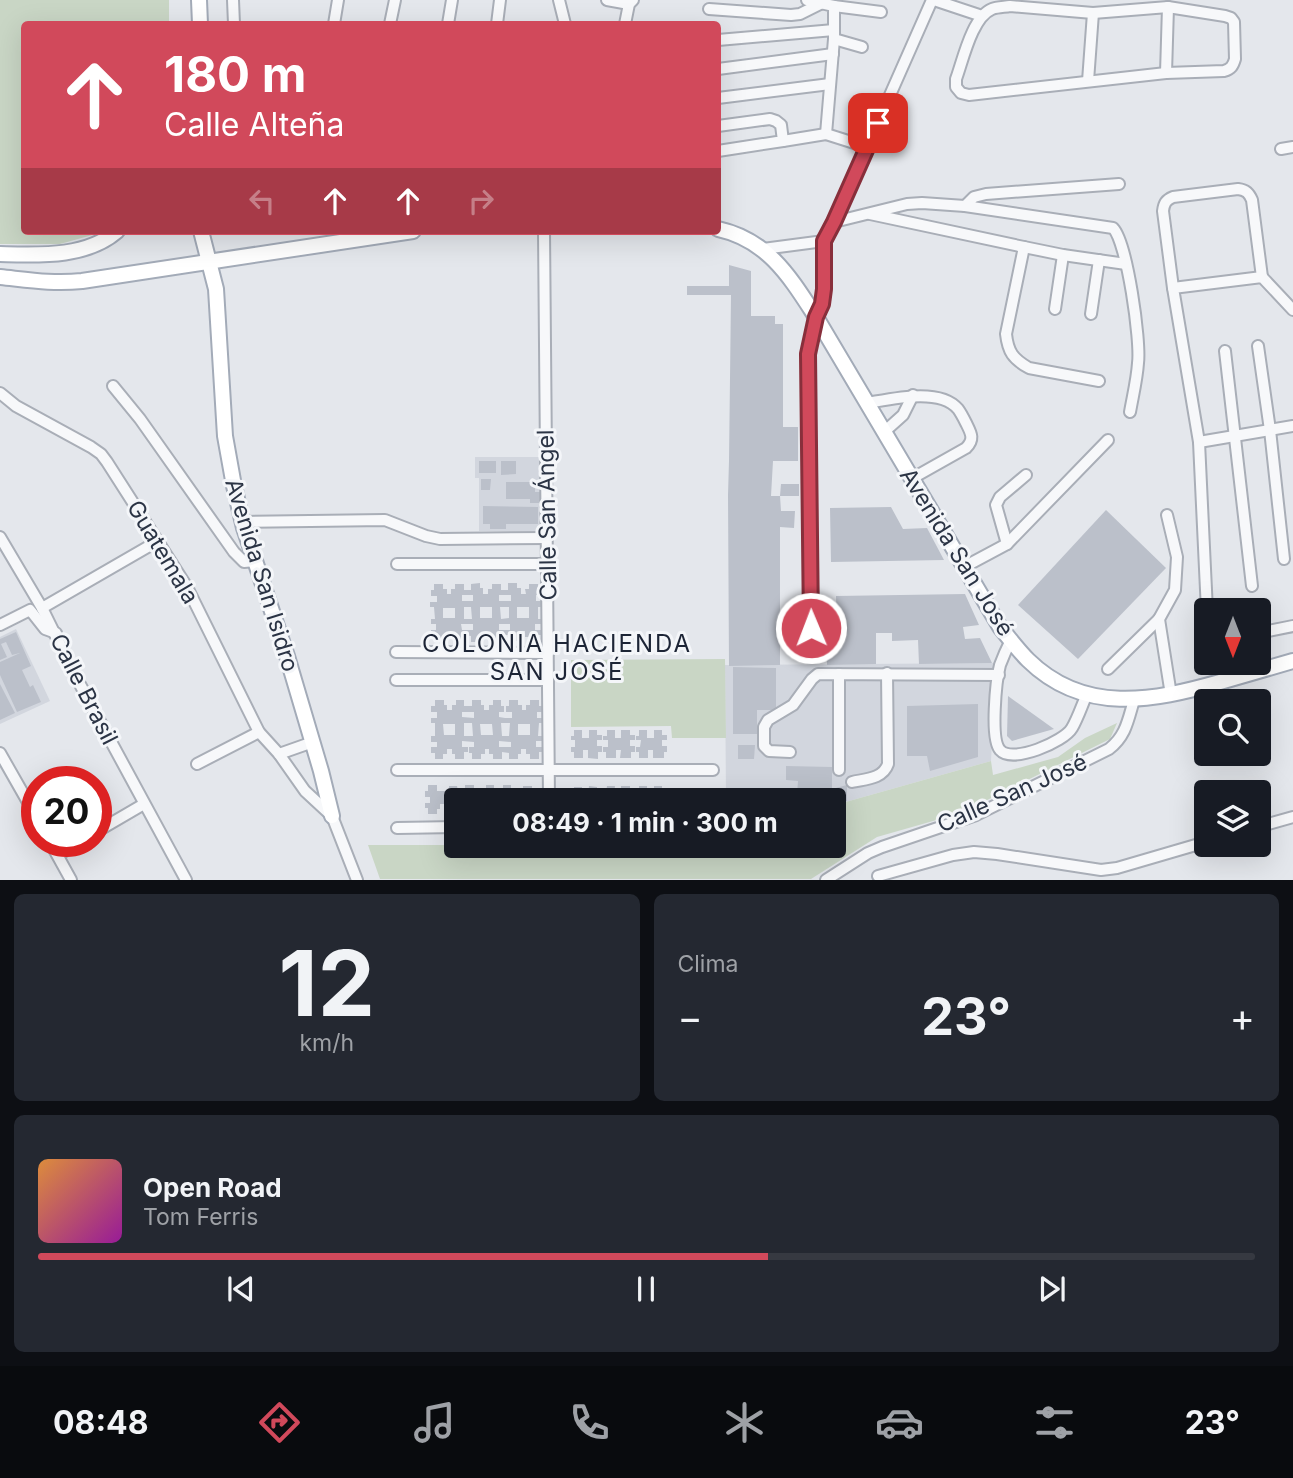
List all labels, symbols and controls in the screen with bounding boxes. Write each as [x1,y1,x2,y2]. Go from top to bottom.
text: 180 m [164,45,306,104]
icon: ahead [49,49,140,140]
pin [848,93,908,153]
icon: arrive [859,104,897,142]
text: Calle Alteña [164,105,344,144]
icon: left [243,182,281,220]
icon: ahead [316,182,354,220]
icon: ahead [389,182,427,220]
icon: right [462,182,500,220]
street label: Calle San Ángel [532,429,562,601]
street label: Avenida San José [894,463,1020,641]
street label: Avenida San Isidro [219,475,305,675]
street label: Guatemala [121,495,205,609]
position arrow [774,591,848,665]
north arrow [1194,598,1270,676]
map controls [1194,598,1271,857]
street label: Calle Brasil [44,629,124,749]
district label: COLONIA HACIENDA SAN JOSÉ [422,629,692,686]
button: search [1194,689,1271,766]
street label: Calle San José [933,747,1091,839]
speed limit sign: 20 [21,766,112,857]
button: layers [1194,780,1271,857]
text: 08:49 · 1 min · 300 m [512,807,778,838]
text: 12 [278,928,375,1038]
text: Clima [678,950,739,978]
text: 23° [921,985,1011,1048]
text: − [678,994,703,1040]
text: + [1230,994,1255,1040]
text: km/h [299,1029,354,1057]
text: Open Road [143,1172,282,1203]
text: Tom Ferris [143,1203,258,1231]
icon: previous [222,1270,260,1308]
icon: pause [627,1270,665,1308]
icon: next [1033,1270,1071,1308]
icon: directions [255,1398,304,1447]
icon: music [410,1398,459,1447]
icon: phone [565,1398,614,1447]
icon: climate [720,1398,769,1447]
icon: car [875,1398,924,1447]
icon: filters [1030,1398,1079,1447]
text: 08:48 [53,1403,149,1442]
text: 23° [1185,1403,1240,1442]

